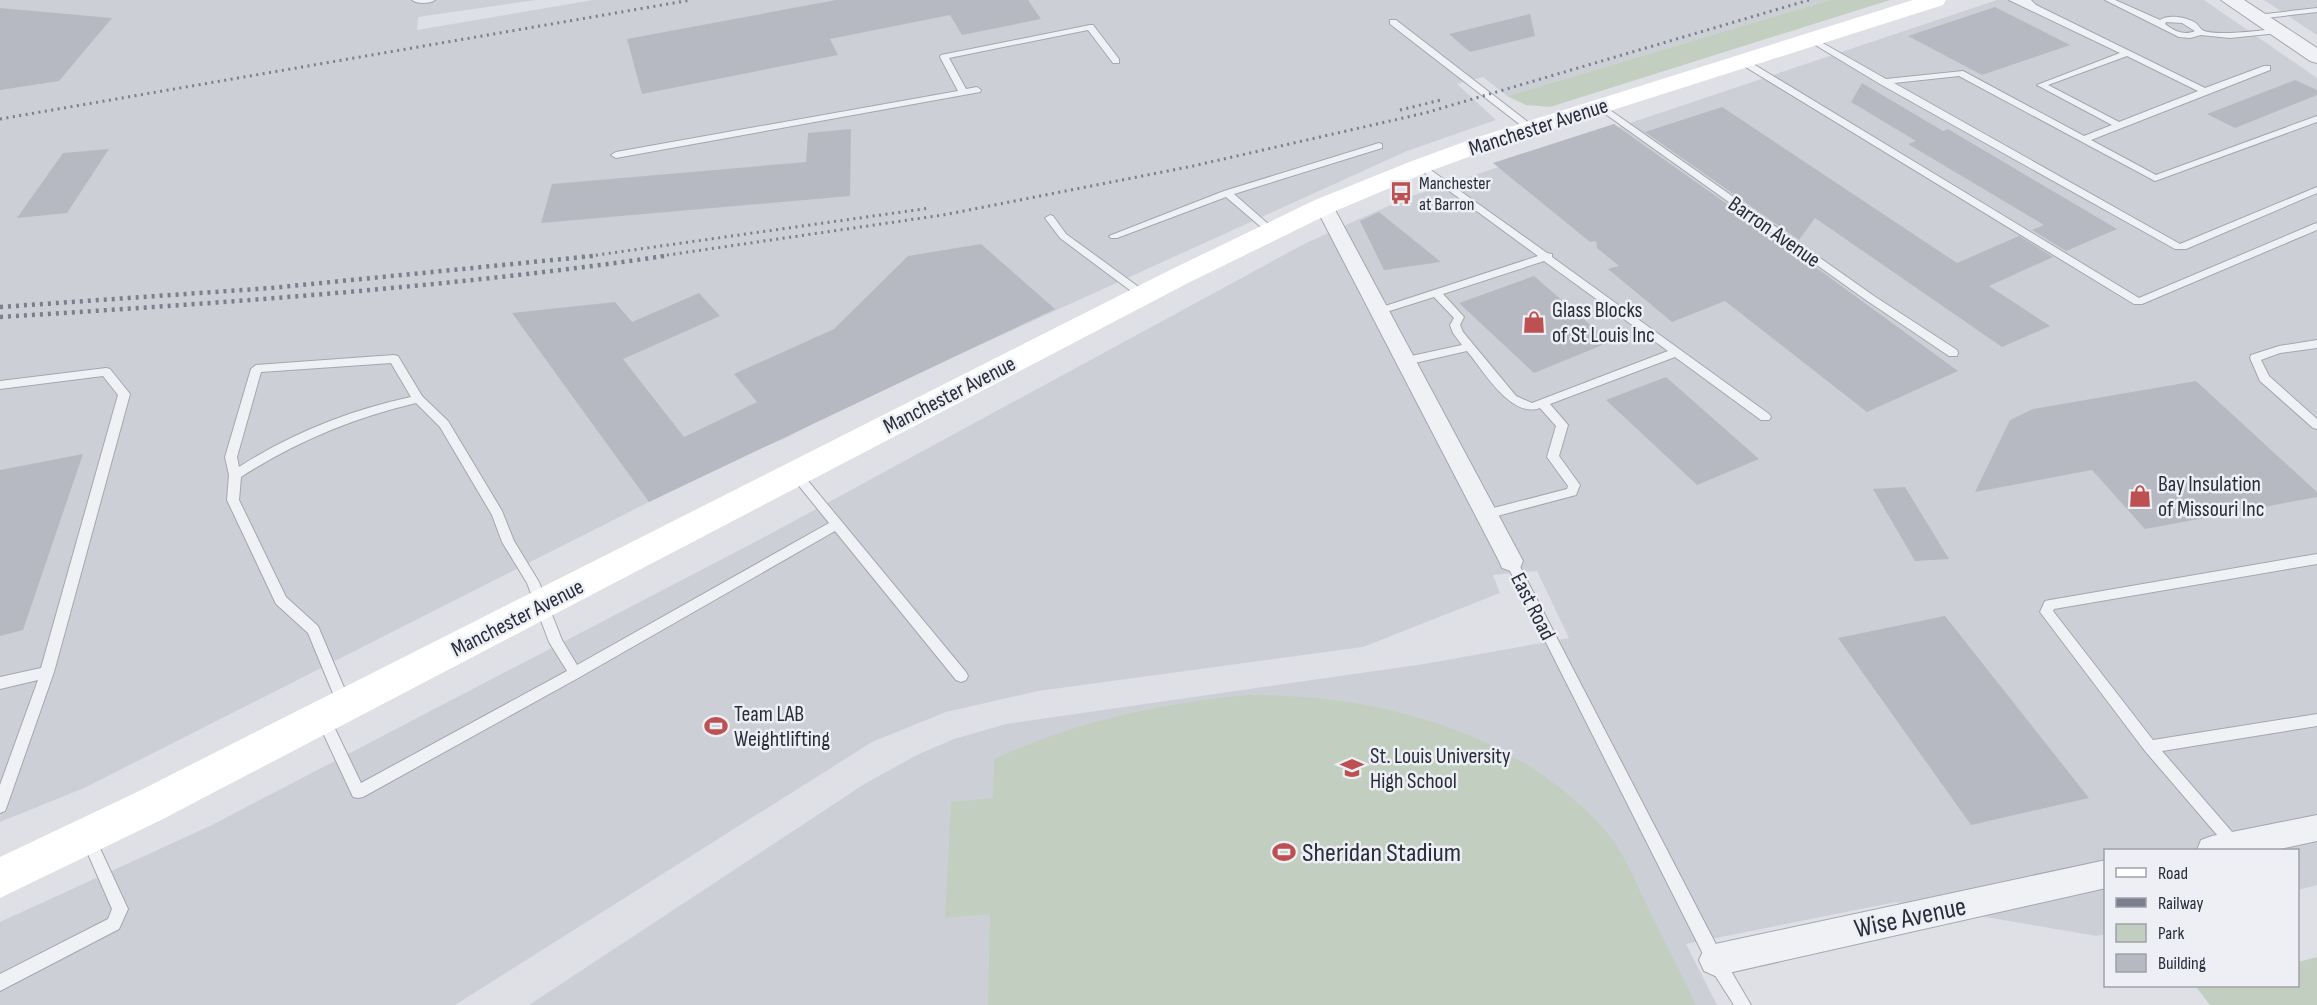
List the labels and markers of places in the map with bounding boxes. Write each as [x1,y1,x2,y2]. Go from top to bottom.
place label: Manchester at Barron [1419,173,1491,215]
bus stop icon: Manchester at Barron [1388,180,1414,206]
place label: Glass Blocks of St Louis Inc [1552,297,1655,349]
shop icon: Glass Blocks of St Louis Inc [1521,309,1547,335]
place label: Bay Insulation of Missouri Inc [2158,471,2265,523]
shop icon: Bay Insulation of Missouri Inc [2127,483,2153,509]
place label: Team LAB Weightlifting [734,701,830,753]
sports icon: Team LAB Weightlifting [703,713,729,739]
place label: St. Louis University High School [1370,743,1511,795]
school or university icon: St. Louis University High School [1339,755,1365,781]
place label: Sheridan Stadium [1302,837,1461,869]
sports icon: Sheridan Stadium [1271,839,1297,865]

